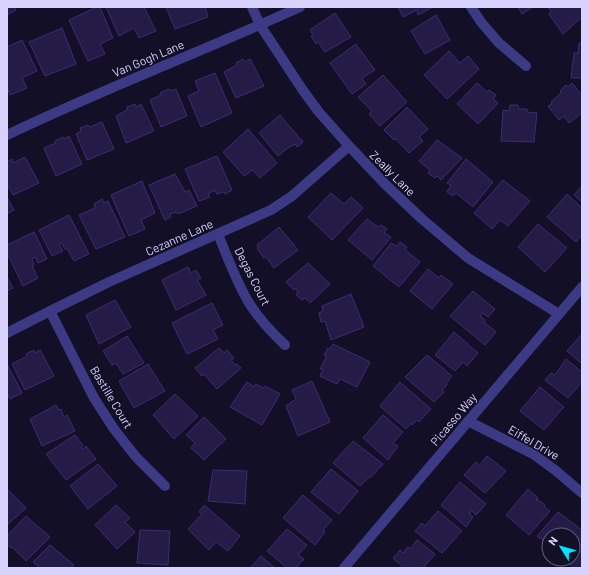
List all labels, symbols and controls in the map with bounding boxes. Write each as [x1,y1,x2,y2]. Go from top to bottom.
street label: Van Gogh Lane [110,37,186,79]
street label: Zeally Lane [367,147,419,199]
street label: Cezanne Lane [143,216,215,258]
street label: Degas Court [232,244,274,308]
street label: Bastille Court [88,363,136,431]
street label: Picasso Way [427,389,479,448]
street label: Eiffel Drive [506,422,562,462]
north arrow [541,527,581,567]
text: N [545,534,560,548]

